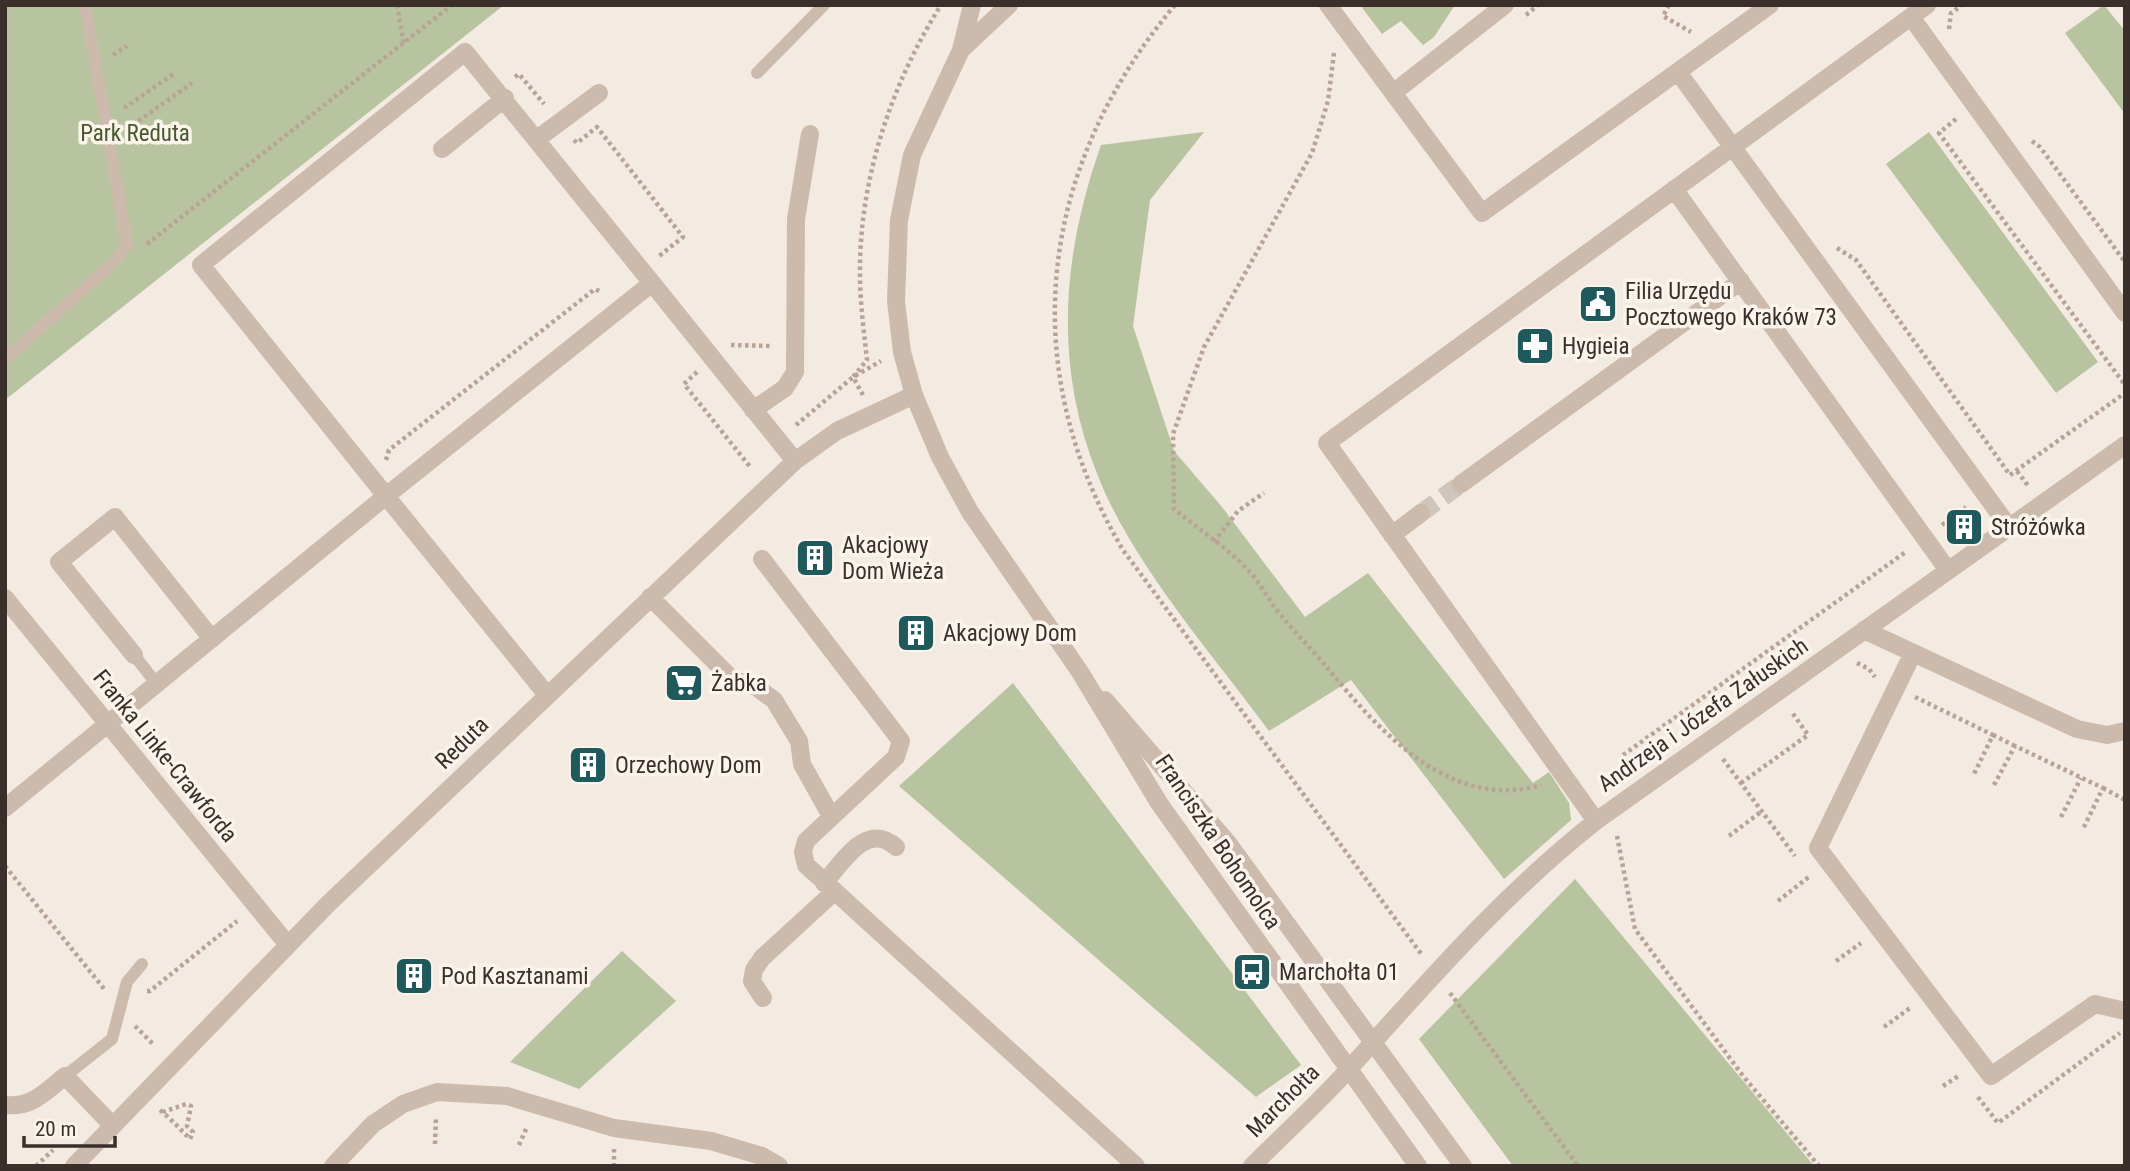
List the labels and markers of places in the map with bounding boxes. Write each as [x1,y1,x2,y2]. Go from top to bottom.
place label: Filia Urzędu Pocztowego Kraków 73 [1625,278,1837,331]
public building icon: Filia Urzędu Pocztowego Kraków 73 [1577,283,1619,325]
pharmacy icon: Hygieia [1514,325,1556,367]
place label: Hygieia [1562,333,1629,360]
building icon: Stróżówka [1943,506,1985,548]
place label: Stróżówka [1991,514,2086,541]
place label: Akacjowy Dom Wieża [842,532,944,585]
building icon: Akacjowy Dom Wieża [794,537,836,579]
building icon: Akacjowy Dom [895,612,937,654]
place label: Akacjowy Dom [943,620,1077,647]
supermarket icon: Żabka [663,662,705,704]
place label: Żabka [711,670,767,697]
building icon: Orzechowy Dom [567,744,609,786]
place label: Orzechowy Dom [615,752,762,779]
bus stop icon: Marchołta 01 [1231,951,1273,993]
building icon: Pod Kasztanami [393,955,435,997]
place label: Marchołta 01 [1279,959,1399,986]
place label: Pod Kasztanami [441,963,589,990]

